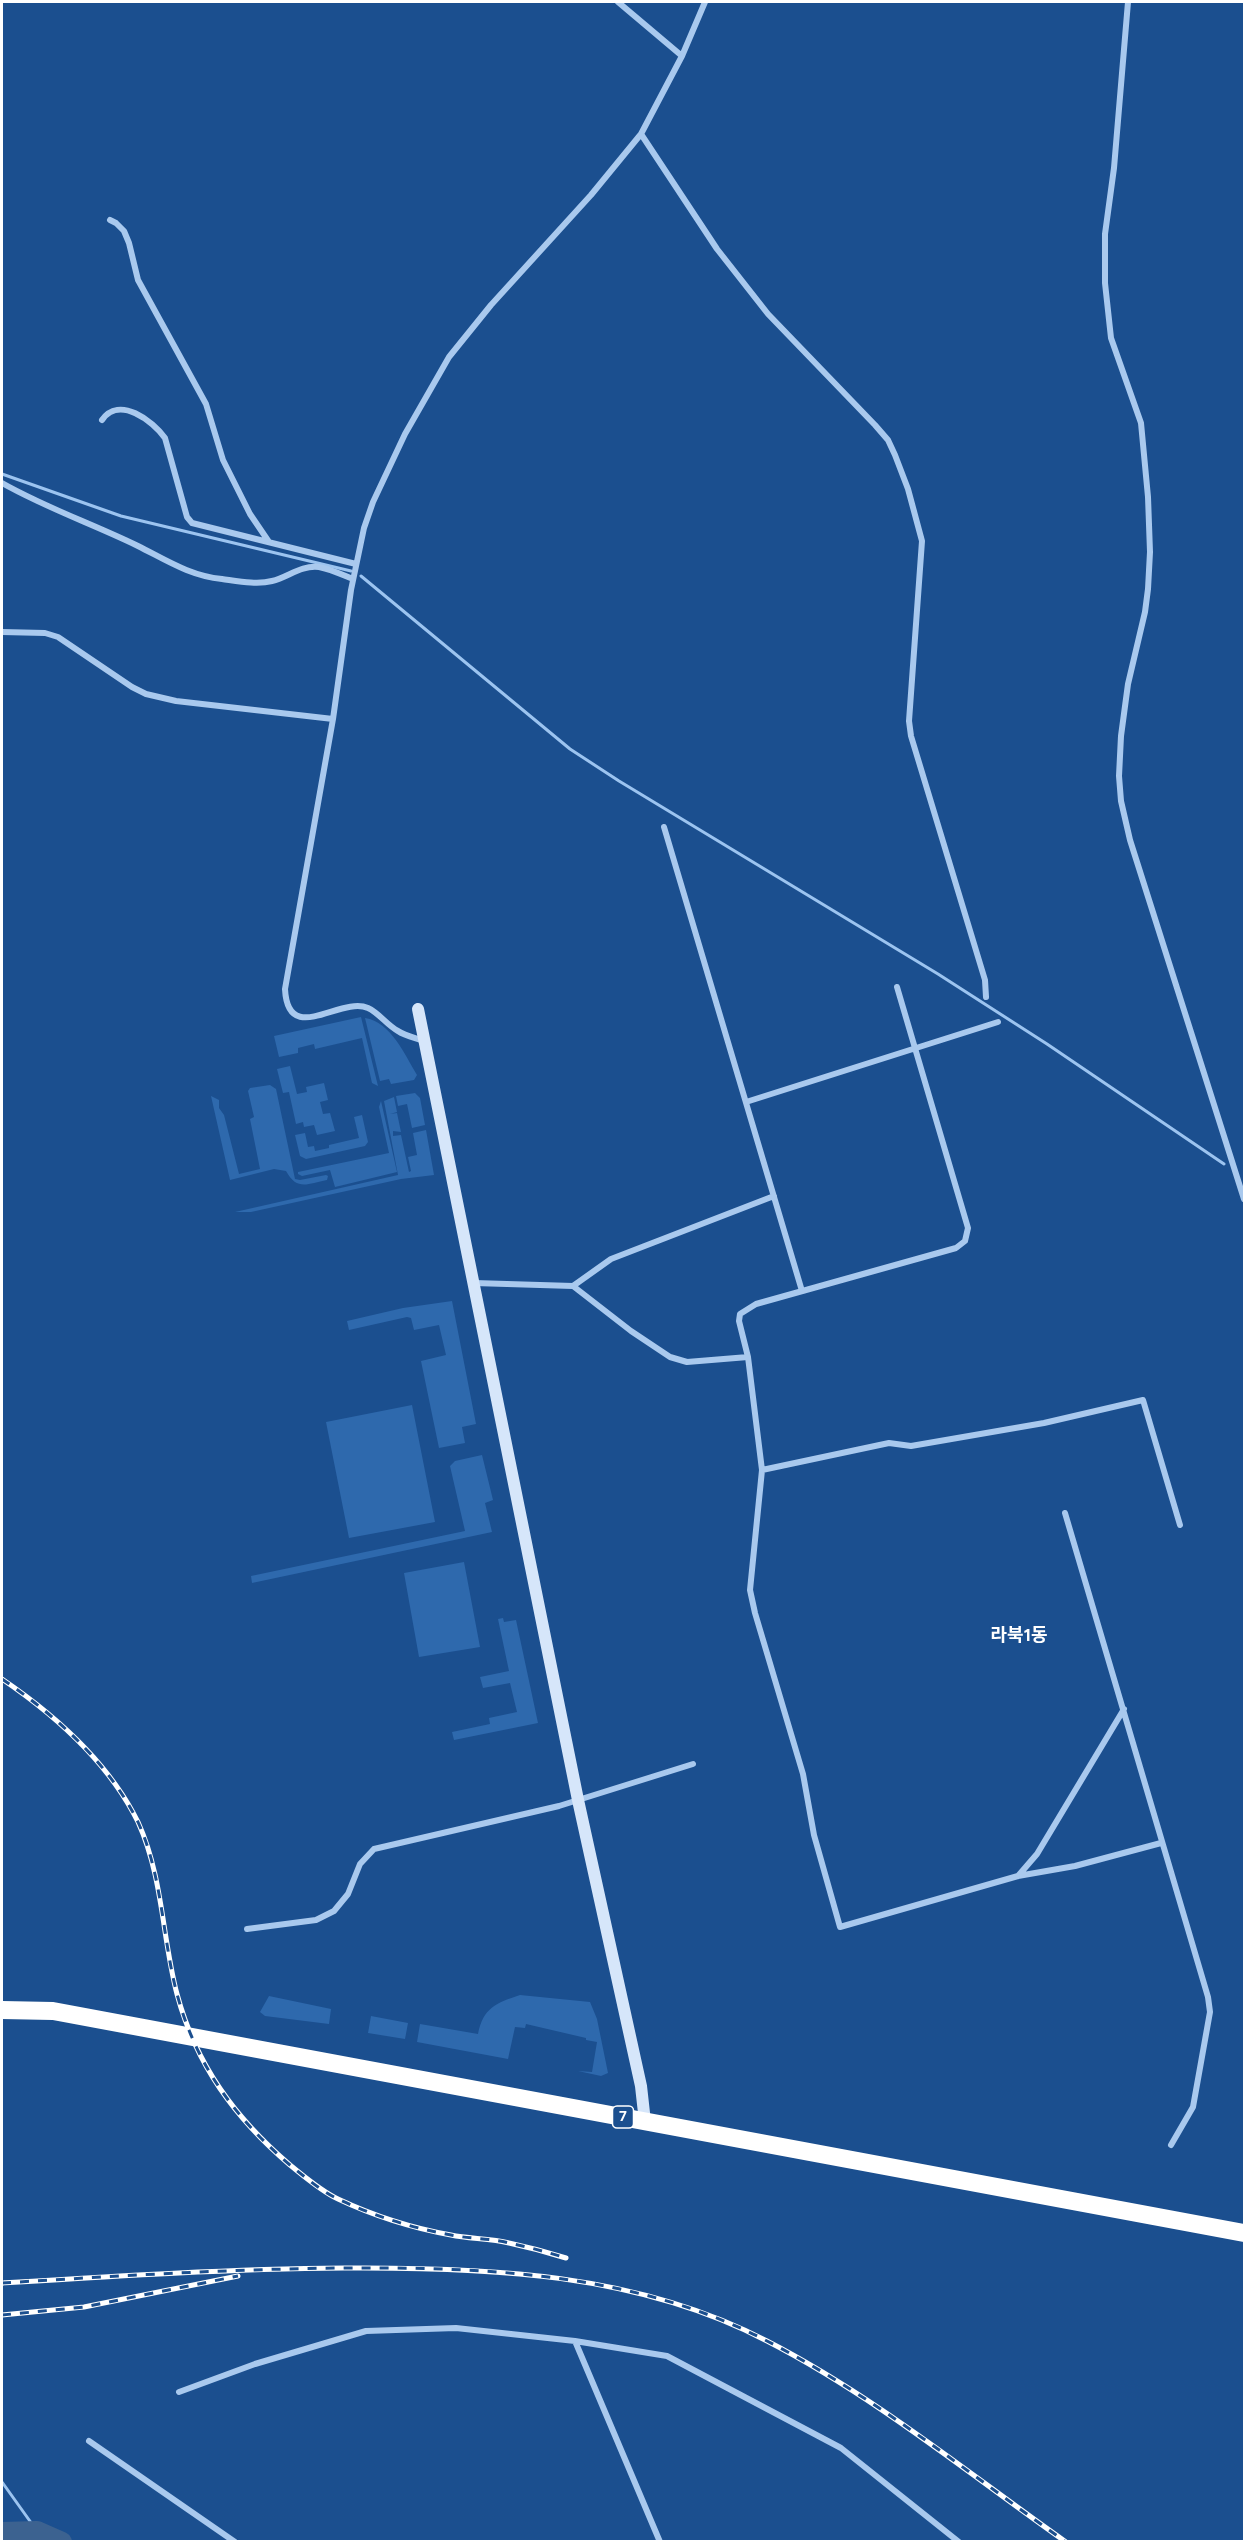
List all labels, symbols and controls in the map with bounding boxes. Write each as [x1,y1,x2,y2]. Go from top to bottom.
district label: 라북1동 [990,1625,1048,1647]
road number: 7 [612,2106,634,2128]

